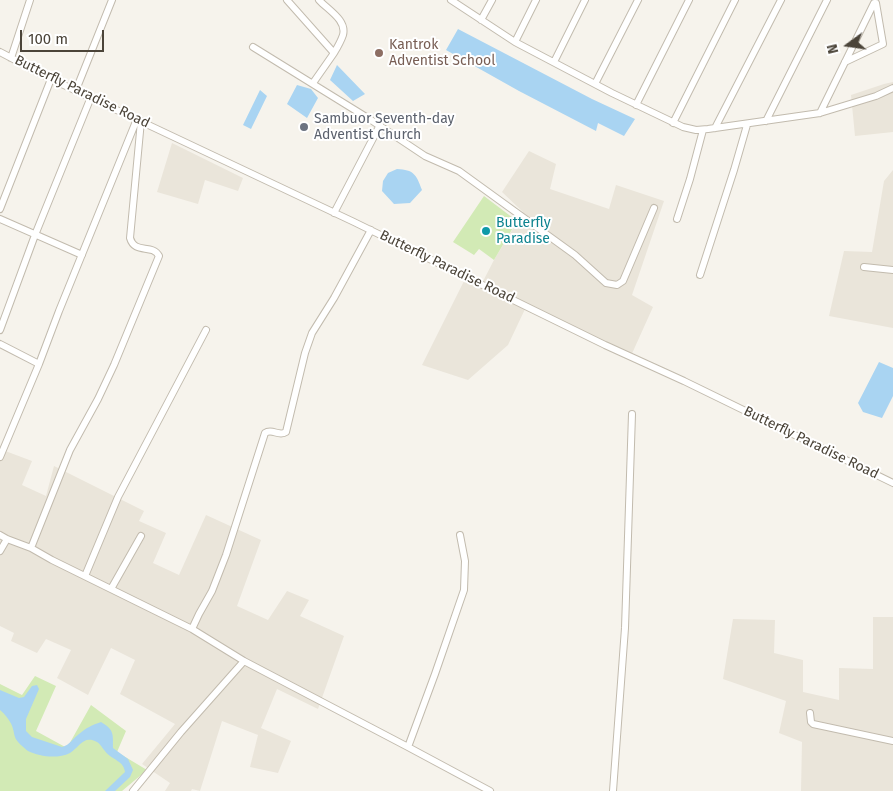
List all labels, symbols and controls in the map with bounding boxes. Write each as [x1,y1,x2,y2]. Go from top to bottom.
scale bar [22,20,106,52]
north arrow [823,20,873,70]
text: 100 m [28,30,68,48]
place label: Kantrok Adventist School [389,37,495,70]
text: N [824,42,842,55]
marker: Kantrok Adventist School [373,47,385,59]
street label: Butterfly Paradise Road [12,52,152,132]
place label: Sambuor Seventh-day Adventist Church [314,111,454,144]
marker: Sambuor Seventh-day Adventist Church [298,121,310,133]
place label: Butterfly Paradise [496,215,551,248]
marker: Butterfly Paradise [480,225,492,237]
street label: Butterfly Paradise Road [377,227,517,307]
street label: Butterfly Paradise Road [741,403,881,483]

